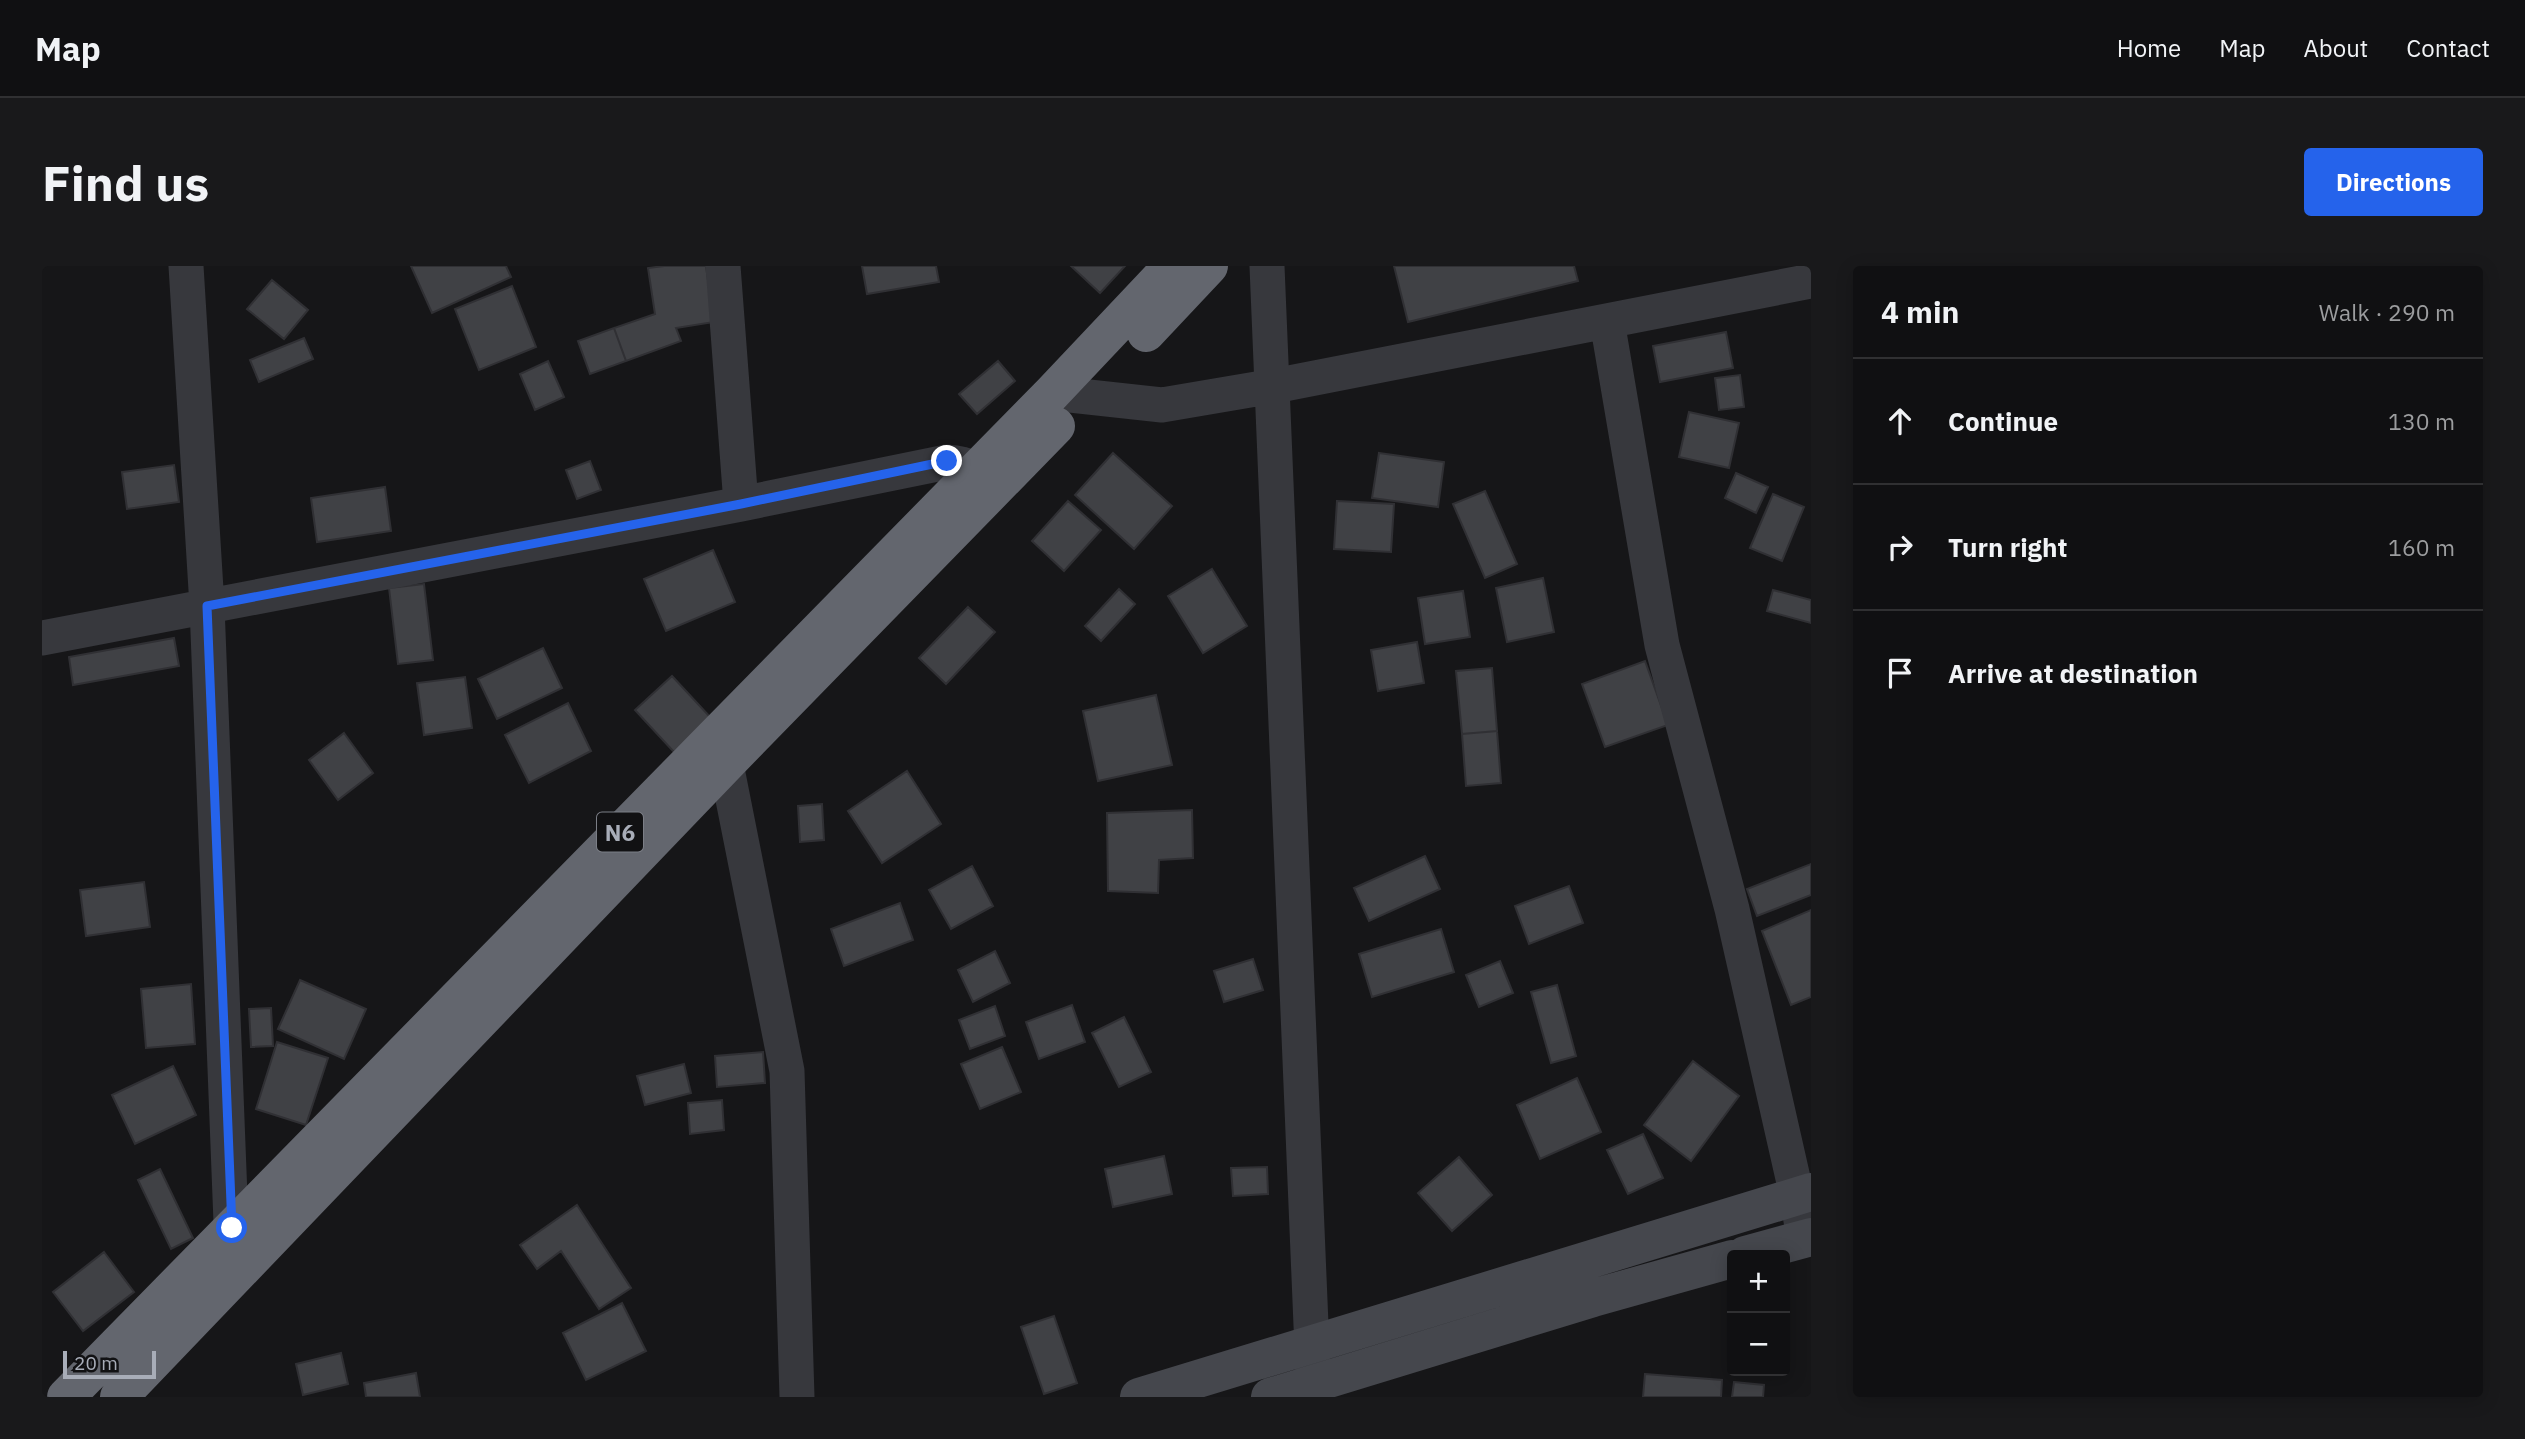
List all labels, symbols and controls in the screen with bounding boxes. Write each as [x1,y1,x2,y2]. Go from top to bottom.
text: Map [35,27,101,70]
text: Home [2117,32,2181,64]
text: Map [2219,32,2265,64]
text: About [2303,32,2368,64]
text: Contact [2406,32,2490,64]
button: Directions [2304,148,2483,216]
text: Find us [42,151,209,214]
text: 4 min [1881,292,1959,331]
text: Walk · 290 m [2319,297,2455,327]
icon: ahead [1881,402,1919,440]
text: Continue [1948,404,2058,438]
text: 130 m [2388,406,2455,436]
route end [931,445,962,476]
icon: right [1881,528,1919,566]
text: Turn right [1948,530,2067,564]
text: 160 m [2388,532,2455,562]
icon: arrive [1881,654,1919,692]
text: Arrive at destination [1948,656,2198,690]
road number: N6 [597,812,643,852]
route start [216,1212,247,1243]
map controls [1727,1250,1790,1376]
button: + [1727,1250,1790,1313]
button: − [1727,1313,1790,1376]
scale bar [63,1348,156,1380]
text: 20 m [74,1351,118,1375]

